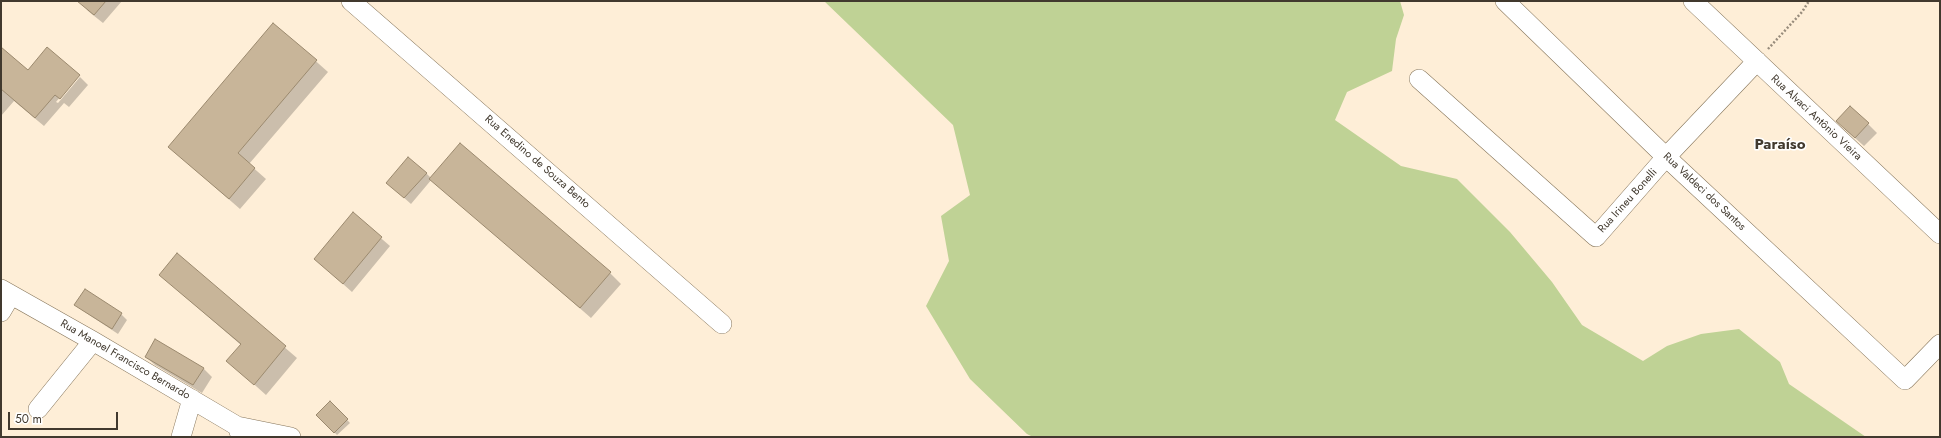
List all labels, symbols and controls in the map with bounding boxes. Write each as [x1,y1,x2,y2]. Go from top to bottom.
street label: Rua Alvaci Antônio Vieira [1768,73,1864,163]
street label: Rua Enedino de Souza Bento [482,113,592,211]
district label: Paraíso [1754,136,1806,154]
street label: Rua Valdeci dos Santos [1660,150,1748,234]
street label: Rua Irineu Bonelli [1596,166,1660,236]
street label: Rua Manoel Francisco Bernardo [58,317,192,403]
scale bar [10,404,120,430]
text: 50 m [15,410,42,428]

